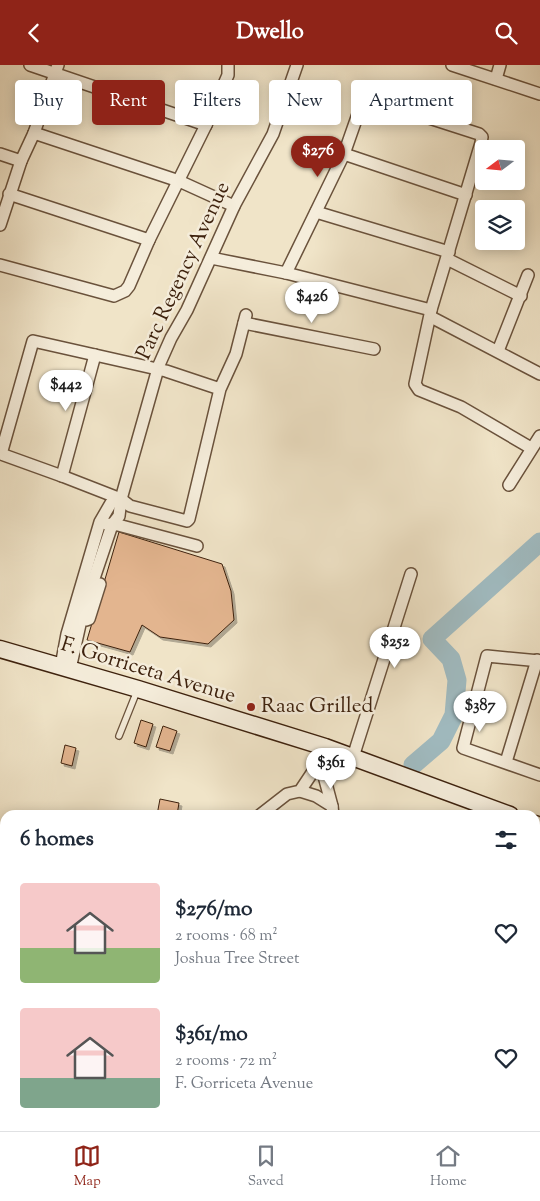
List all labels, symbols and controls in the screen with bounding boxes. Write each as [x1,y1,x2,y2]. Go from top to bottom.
text: Dwello [236,17,304,49]
icon: back [20,19,48,47]
icon: search [492,19,520,47]
chip: Buy [15,80,82,125]
chip: Rent [92,80,165,125]
chip: Filters [175,80,259,125]
chip: New [269,80,341,125]
chip: Apartment [351,80,472,125]
pin: $276 [288,135,348,178]
text: $276 [302,140,334,163]
north arrow [475,140,525,190]
map controls [475,140,525,250]
street label: Parc Regency Avenue [130,177,238,365]
button: layers [475,200,525,250]
pin: $426 [282,281,342,324]
text: $426 [296,286,328,309]
pin: $442 [36,369,96,412]
text: $442 [50,374,82,397]
pin: $252 [365,627,425,669]
street label: F. Gorriceta Avenue [57,630,239,712]
text: $252 [381,631,409,654]
pin: $387 [450,691,510,733]
place label: Raac Grilled [261,692,373,722]
text: $387 [464,695,496,718]
marker: Raac Grilled [245,701,257,713]
pin: $361 [301,747,361,790]
text: $361 [317,752,345,775]
text: 6 homes [20,825,94,855]
icon: filters [492,826,520,854]
text: $276/mo [175,895,253,925]
icon: home [60,903,120,963]
icon: heart [492,919,520,947]
text: 2 rooms · 68 m² [175,925,278,948]
text: Joshua Tree Street [175,948,299,971]
text: $361/mo [175,1020,248,1050]
icon: home [60,1028,120,1088]
icon: heart [492,1044,520,1072]
text: 2 rooms · 72 m² [175,1050,277,1073]
text: F. Gorriceta Avenue [175,1073,313,1096]
tab: Map [73,1142,101,1192]
tab: Saved [248,1142,284,1192]
tab: Home [430,1142,467,1192]

